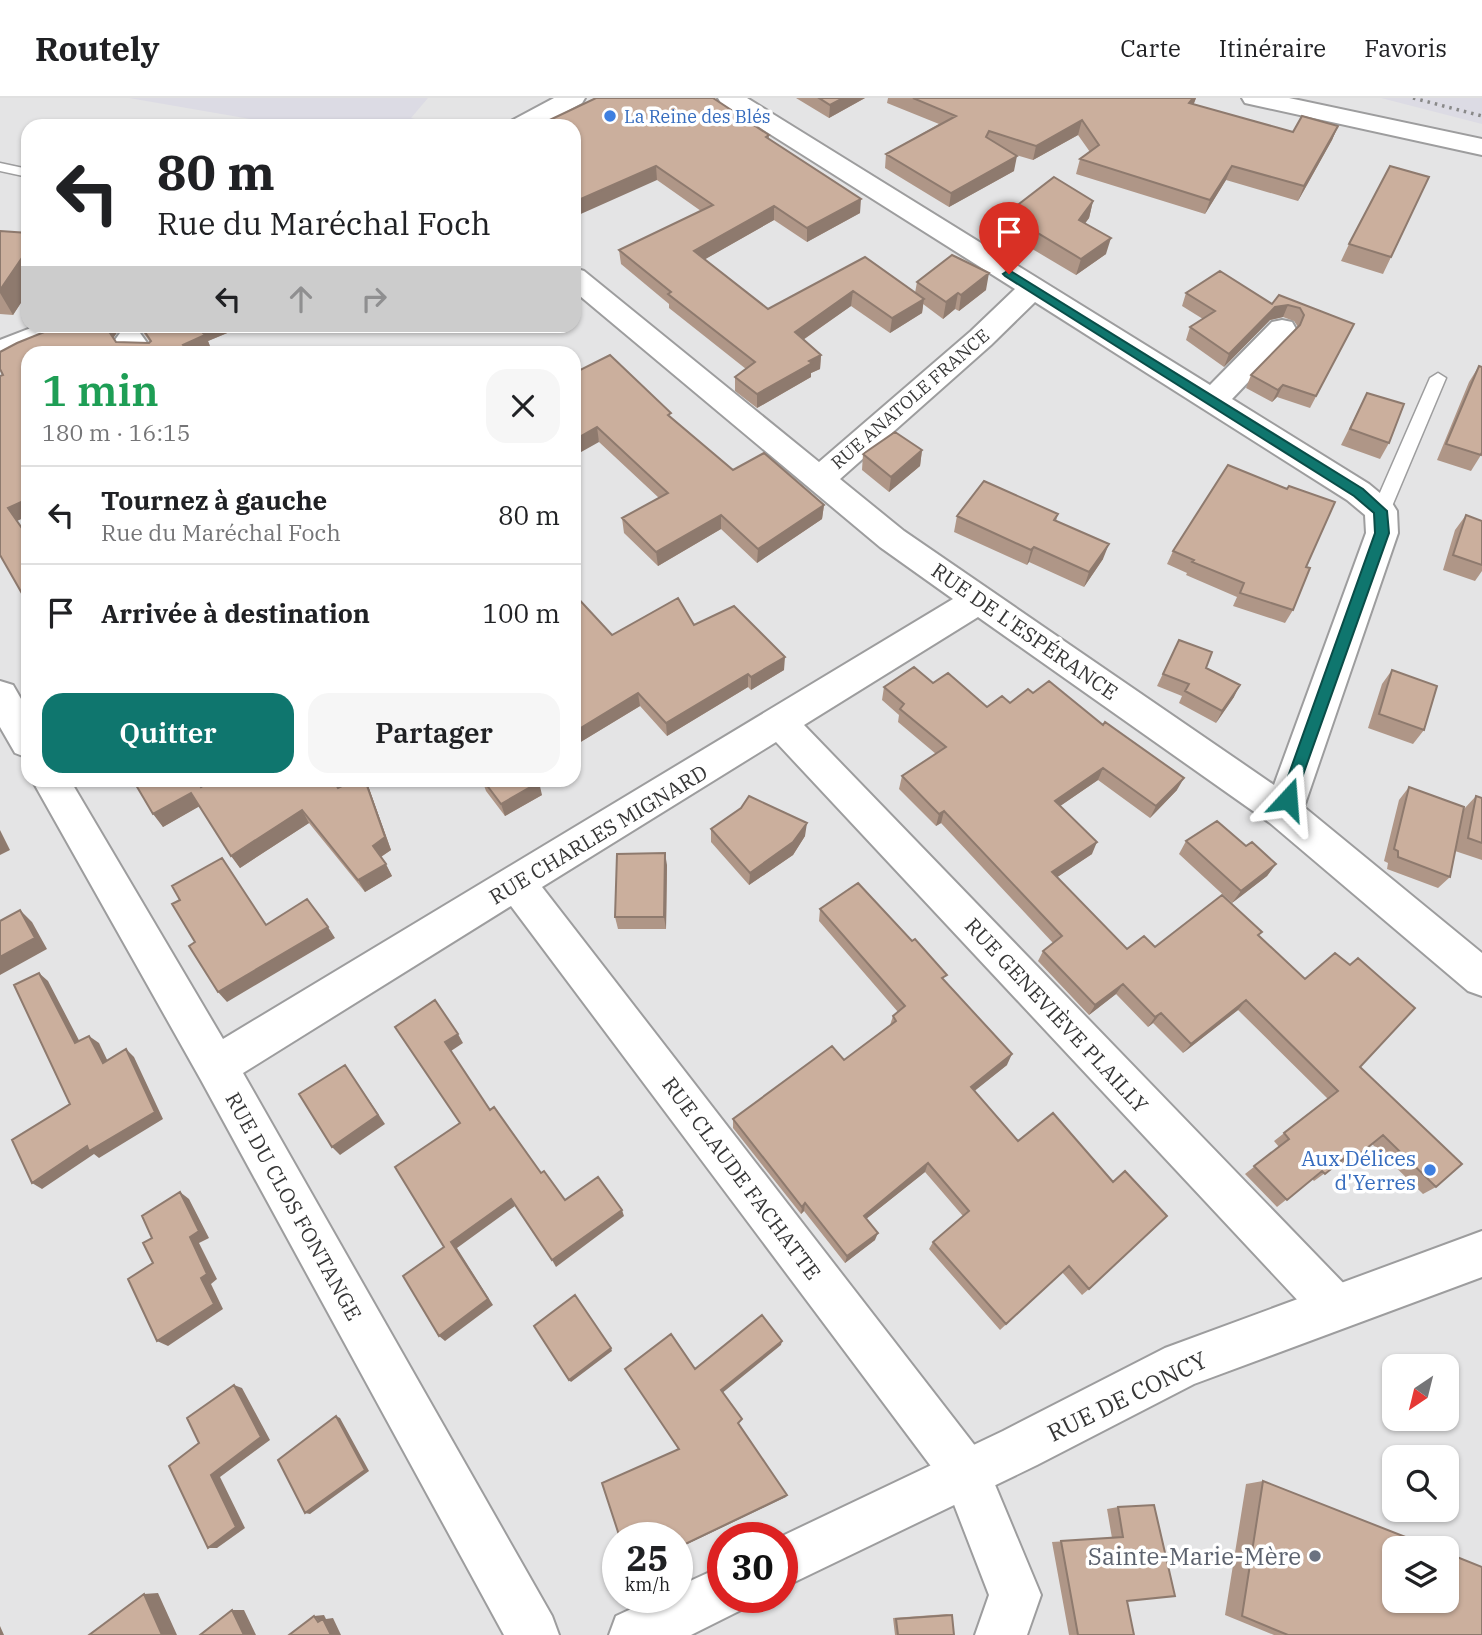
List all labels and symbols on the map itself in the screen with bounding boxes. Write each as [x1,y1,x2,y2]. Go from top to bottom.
place label: La Reine des Blés [624,105,771,128]
marker: La Reine des Blés [602,108,618,124]
pin [979,202,1039,274]
street label: RUE ANATOLE FRANCE [826,324,994,474]
street label: RUE DE L'ESPÉRANCE [926,556,1124,706]
street label: RUE CHARLES MIGNARD [484,758,712,910]
position arrow [1251,762,1325,836]
street label: RUE GENEVIÈVE PLAILLY [959,912,1155,1118]
street label: RUE CLAUDE FACHATTE [656,1071,828,1285]
street label: RUE DU CLOS FONTANGE [219,1087,369,1325]
place label: Aux Délices d'Yerres [1301,1144,1416,1196]
marker: Aux Délices d'Yerres [1422,1162,1438,1178]
street label: RUE DE CONCY [1042,1343,1212,1449]
north arrow [1382,1354,1460,1432]
speed limit sign: 30 [707,1522,798,1613]
place label: Sainte-Marie-Mère [1088,1540,1301,1572]
marker: Sainte-Marie-Mère [1307,1548,1323,1564]

